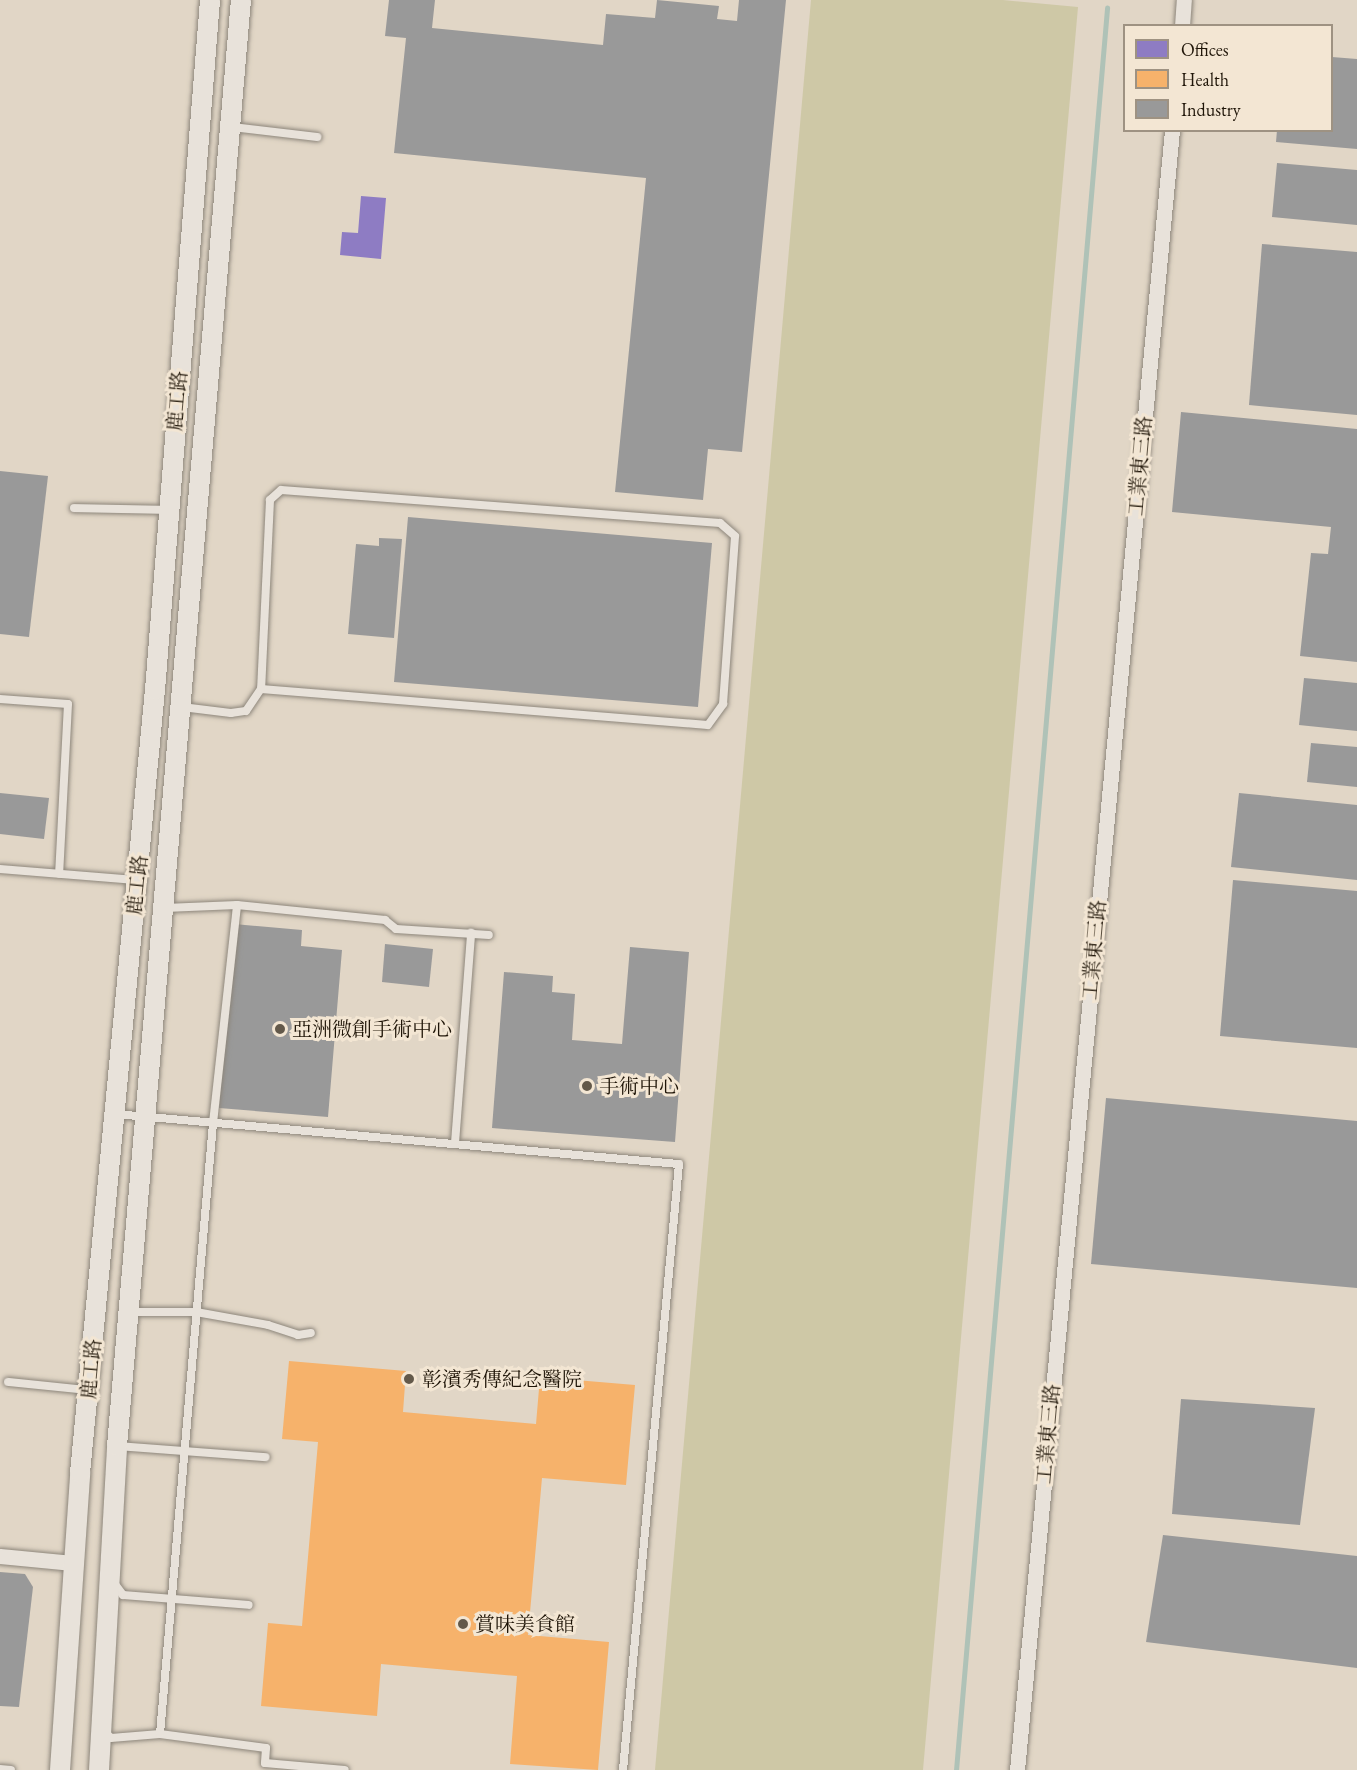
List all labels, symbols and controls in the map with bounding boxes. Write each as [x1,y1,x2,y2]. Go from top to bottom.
legend [1123,24,1333,132]
text: Offices [1181,38,1229,61]
text: Health [1181,68,1229,91]
text: Industry [1181,98,1241,121]
street label: 鹿工路 [162,370,192,432]
street label: 工業東三路 [1124,415,1156,517]
street label: 鹿工路 [122,854,152,916]
street label: 工業東三路 [1078,899,1110,1001]
place label: 亞洲微創手術中心 [292,1017,452,1041]
marker: 亞洲微創手術中心 [273,1022,287,1036]
place label: 手術中心 [599,1074,679,1098]
marker: 手術中心 [580,1079,594,1093]
street label: 鹿工路 [76,1338,106,1400]
place label: 彰濱秀傳紀念醫院 [422,1367,582,1391]
marker: 彰濱秀傳紀念醫院 [400,1370,418,1388]
street label: 工業東三路 [1032,1383,1064,1485]
place label: 賞味美食館 [475,1612,575,1636]
marker: 賞味美食館 [456,1617,470,1631]

